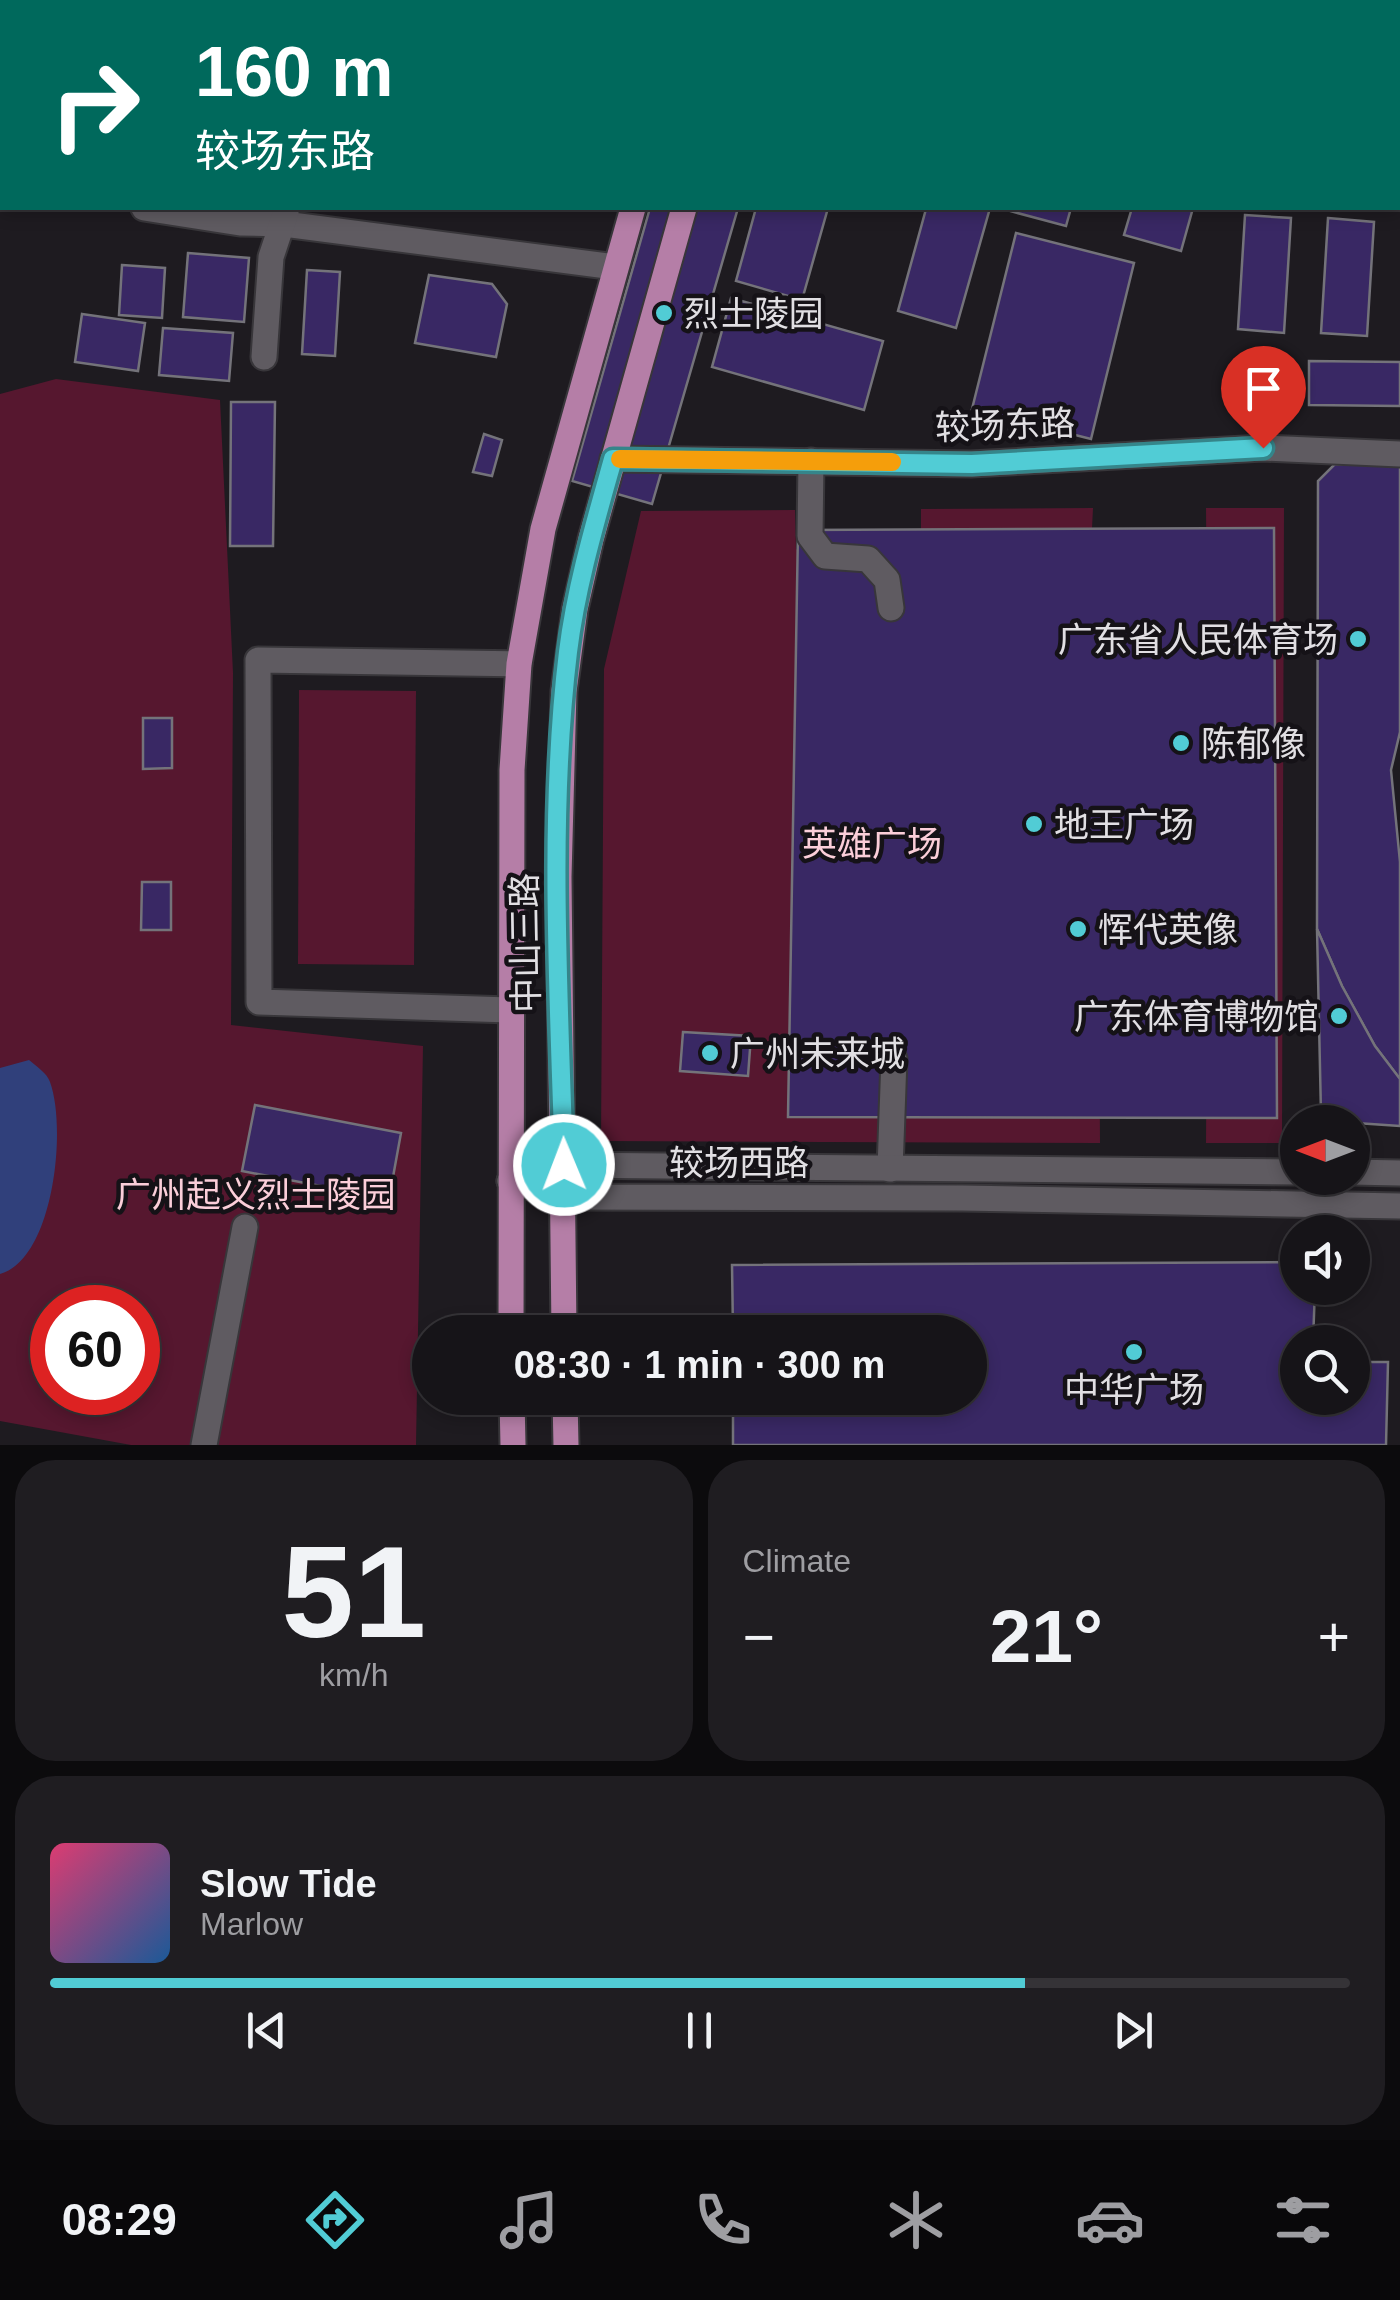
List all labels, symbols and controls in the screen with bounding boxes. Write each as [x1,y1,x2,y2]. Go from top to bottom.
text: 160 m [195,33,393,111]
icon: right [30,40,160,170]
text: 较场东路 [195,126,375,177]
place label: 烈士陵园 [684,294,824,333]
marker: 烈士陵园 [653,302,675,324]
pin [1221,346,1306,449]
icon: arrive [1236,361,1291,416]
street label: 较场东路 [934,403,1076,447]
place label: 广东省人民体育场 [1058,620,1338,659]
marker: 广东省人民体育场 [1347,628,1369,650]
place label: 陈郁像 [1201,724,1306,763]
marker: 陈郁像 [1170,732,1192,754]
place label: 地王广场 [1054,805,1194,844]
marker: 地王广场 [1023,813,1045,835]
park label: 英雄广场 [802,824,942,863]
street label: 中山三路 [504,873,546,1013]
place label: 恽代英像 [1098,910,1238,949]
marker: 恽代英像 [1067,918,1089,940]
place label: 广东体育博物馆 [1074,997,1319,1036]
marker: 广东体育博物馆 [1328,1005,1350,1027]
place label: 广州未来城 [730,1034,905,1073]
marker: 广州未来城 [699,1042,721,1064]
north arrow [1280,1105,1370,1195]
map controls [1280,1105,1370,1415]
position arrow [512,1113,616,1217]
street label: 较场西路 [669,1143,809,1182]
park label: 广州起义烈士陵园 [116,1175,396,1214]
button: sound [1280,1215,1370,1305]
speed limit sign: 60 [30,1285,160,1415]
button: search [1280,1325,1370,1415]
marker: 中华广场 [1123,1341,1145,1363]
text: 08:30 · 1 min · 300 m [514,1344,885,1386]
place label: 中华广场 [1064,1370,1204,1409]
text: 51 [281,1519,426,1665]
text: Climate [743,1543,851,1579]
text: 21° [990,1594,1103,1678]
text: − [743,1606,775,1668]
text: + [1318,1606,1350,1668]
text: km/h [319,1657,388,1693]
text: Slow Tide [200,1863,377,1905]
text: Marlow [200,1906,303,1942]
icon: previous [239,2003,294,2058]
icon: pause [672,2003,727,2058]
icon: next [1106,2003,1161,2058]
icon: directions [300,2185,370,2255]
icon: music [494,2185,564,2255]
icon: phone [688,2185,758,2255]
icon: climate [881,2185,951,2255]
icon: car [1075,2185,1145,2255]
icon: filters [1268,2185,1338,2255]
text: 08:29 [62,2194,177,2245]

